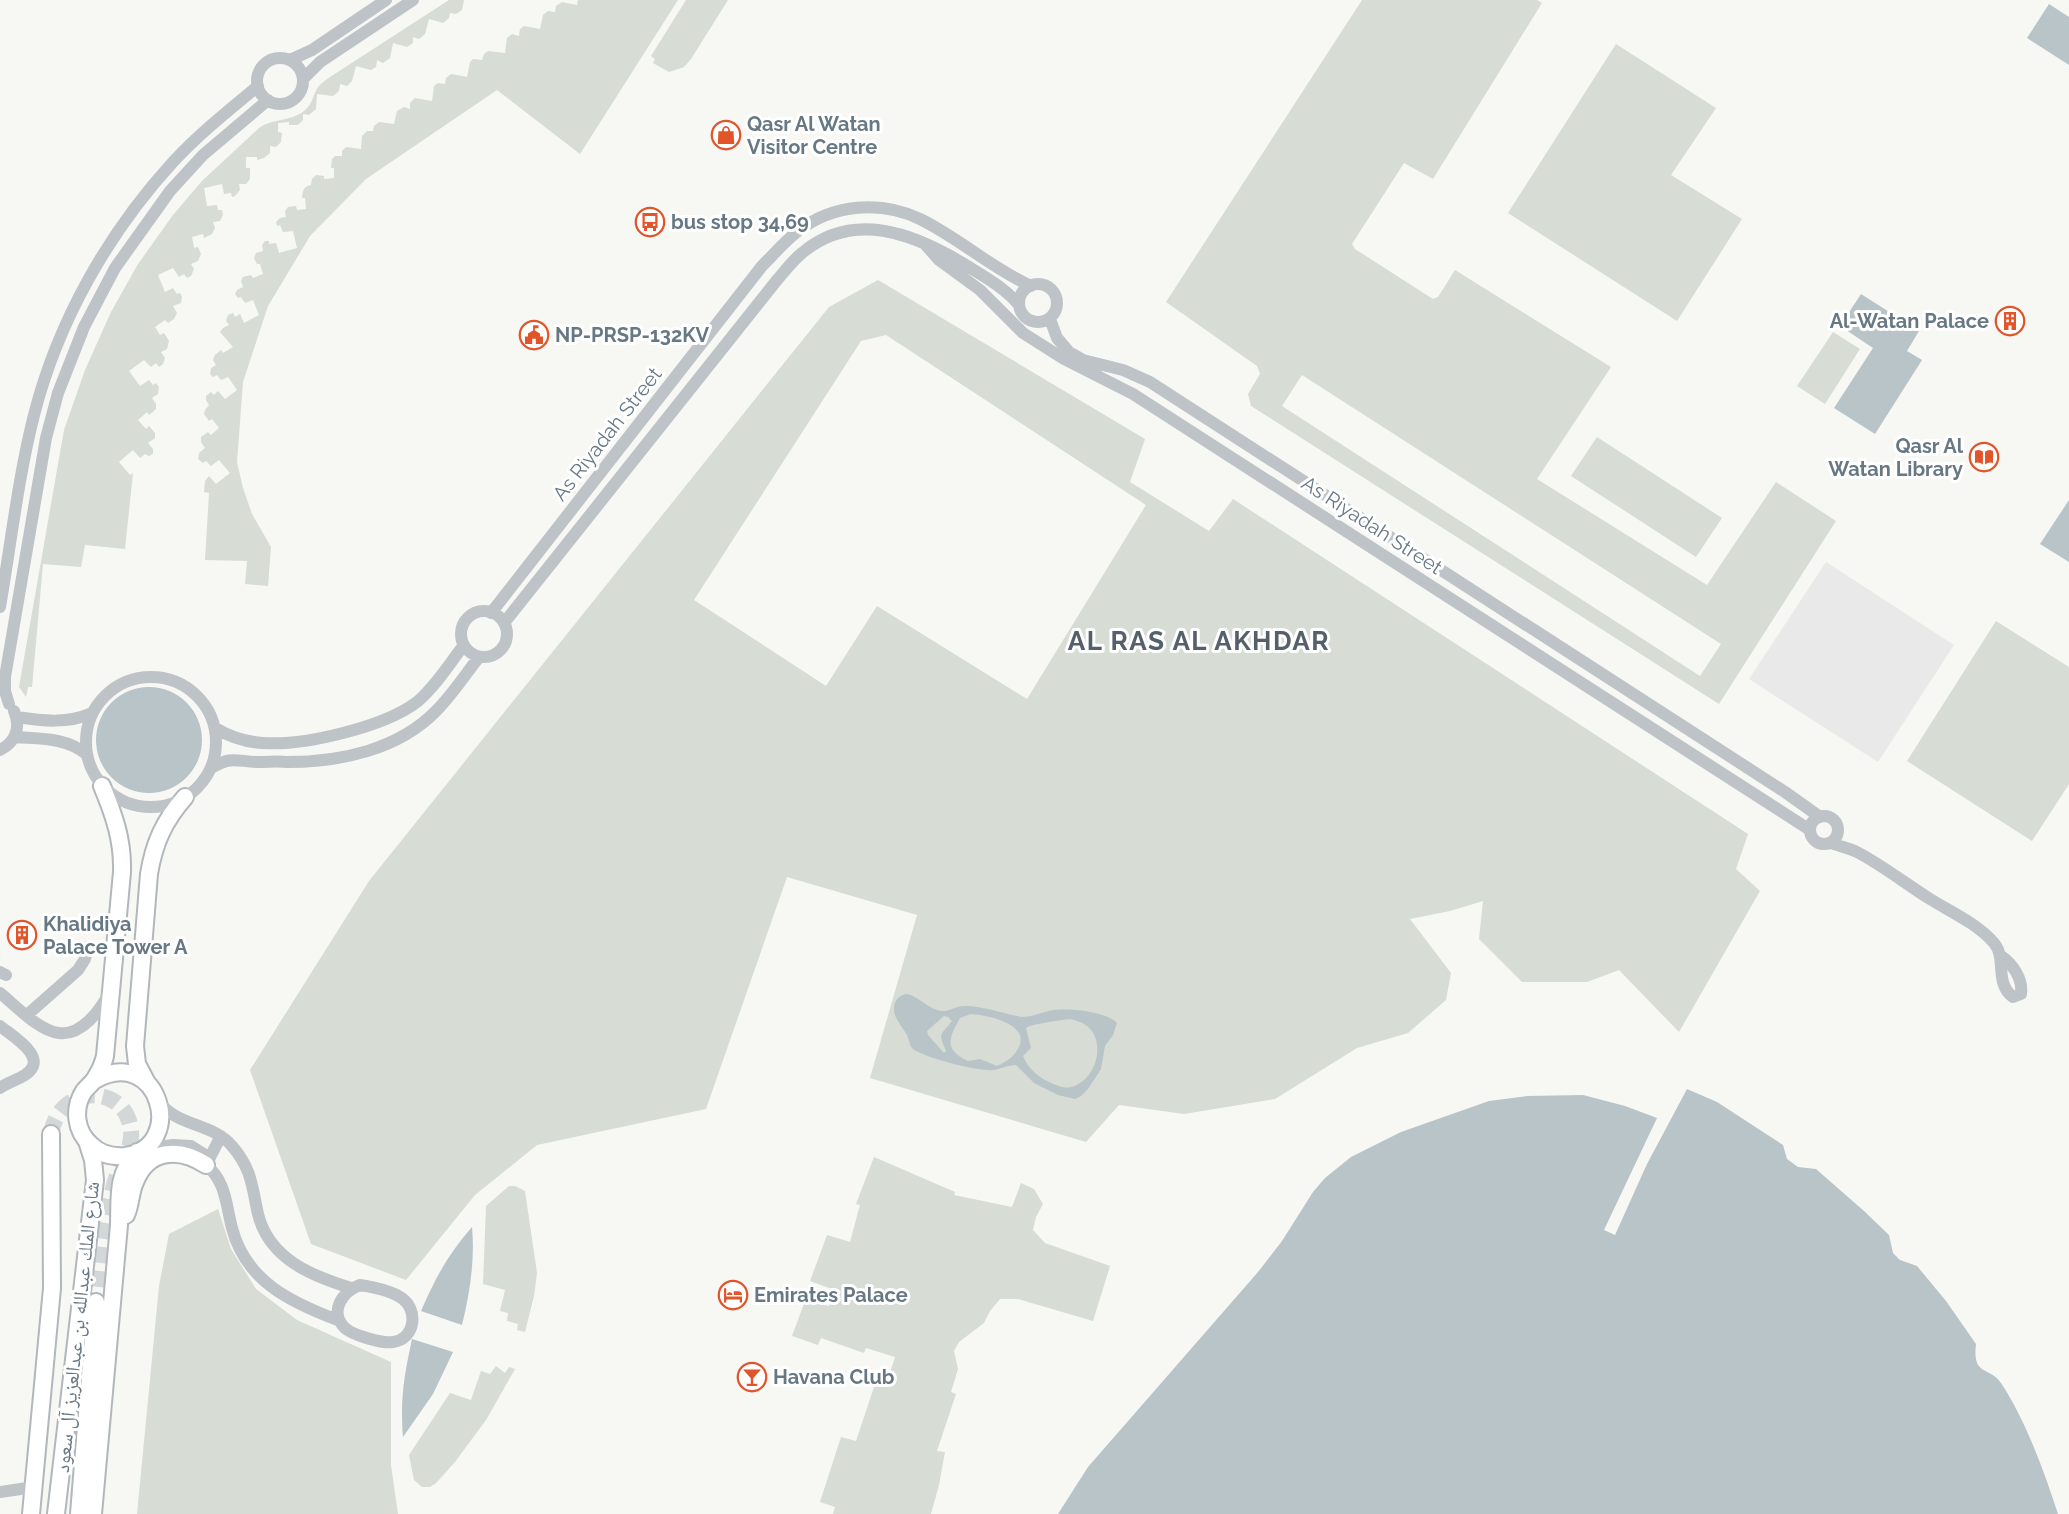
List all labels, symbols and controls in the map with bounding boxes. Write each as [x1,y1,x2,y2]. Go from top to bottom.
place label: Qasr Al Watan Visitor Centre [747,112,881,159]
shop icon: Qasr Al Watan Visitor Centre [710,119,742,151]
bus stop icon: bus stop 34,69 [634,206,666,238]
place label: bus stop 34,69 [671,210,809,234]
building icon: Al-Watan Palace [1994,305,2026,337]
place label: Al-Watan Palace [1830,309,1989,333]
public building icon: NP-PRSP-132KV [518,319,550,351]
place label: NP-PRSP-132KV [555,323,710,347]
street label: As Riyadah Street [548,362,667,505]
place label: Qasr Al Watan Library [1828,434,1964,481]
library icon: Qasr Al Watan Library [1968,441,2000,473]
street label: As Riyadah Street [1297,471,1447,579]
district label: AL RAS AL AKHDAR [1068,626,1330,656]
place label: Khalidiya Palace Tower A [43,912,188,959]
building icon: Khalidiya Palace Tower A [6,919,38,951]
street label: شارع الملك عبدالله بن عبدالعزيز آل سعود [50,1180,105,1474]
hotel icon: Emirates Palace [717,1279,749,1311]
place label: Emirates Palace [754,1283,908,1307]
bar icon: Havana Club [736,1361,768,1393]
place label: Havana Club [773,1365,895,1389]

